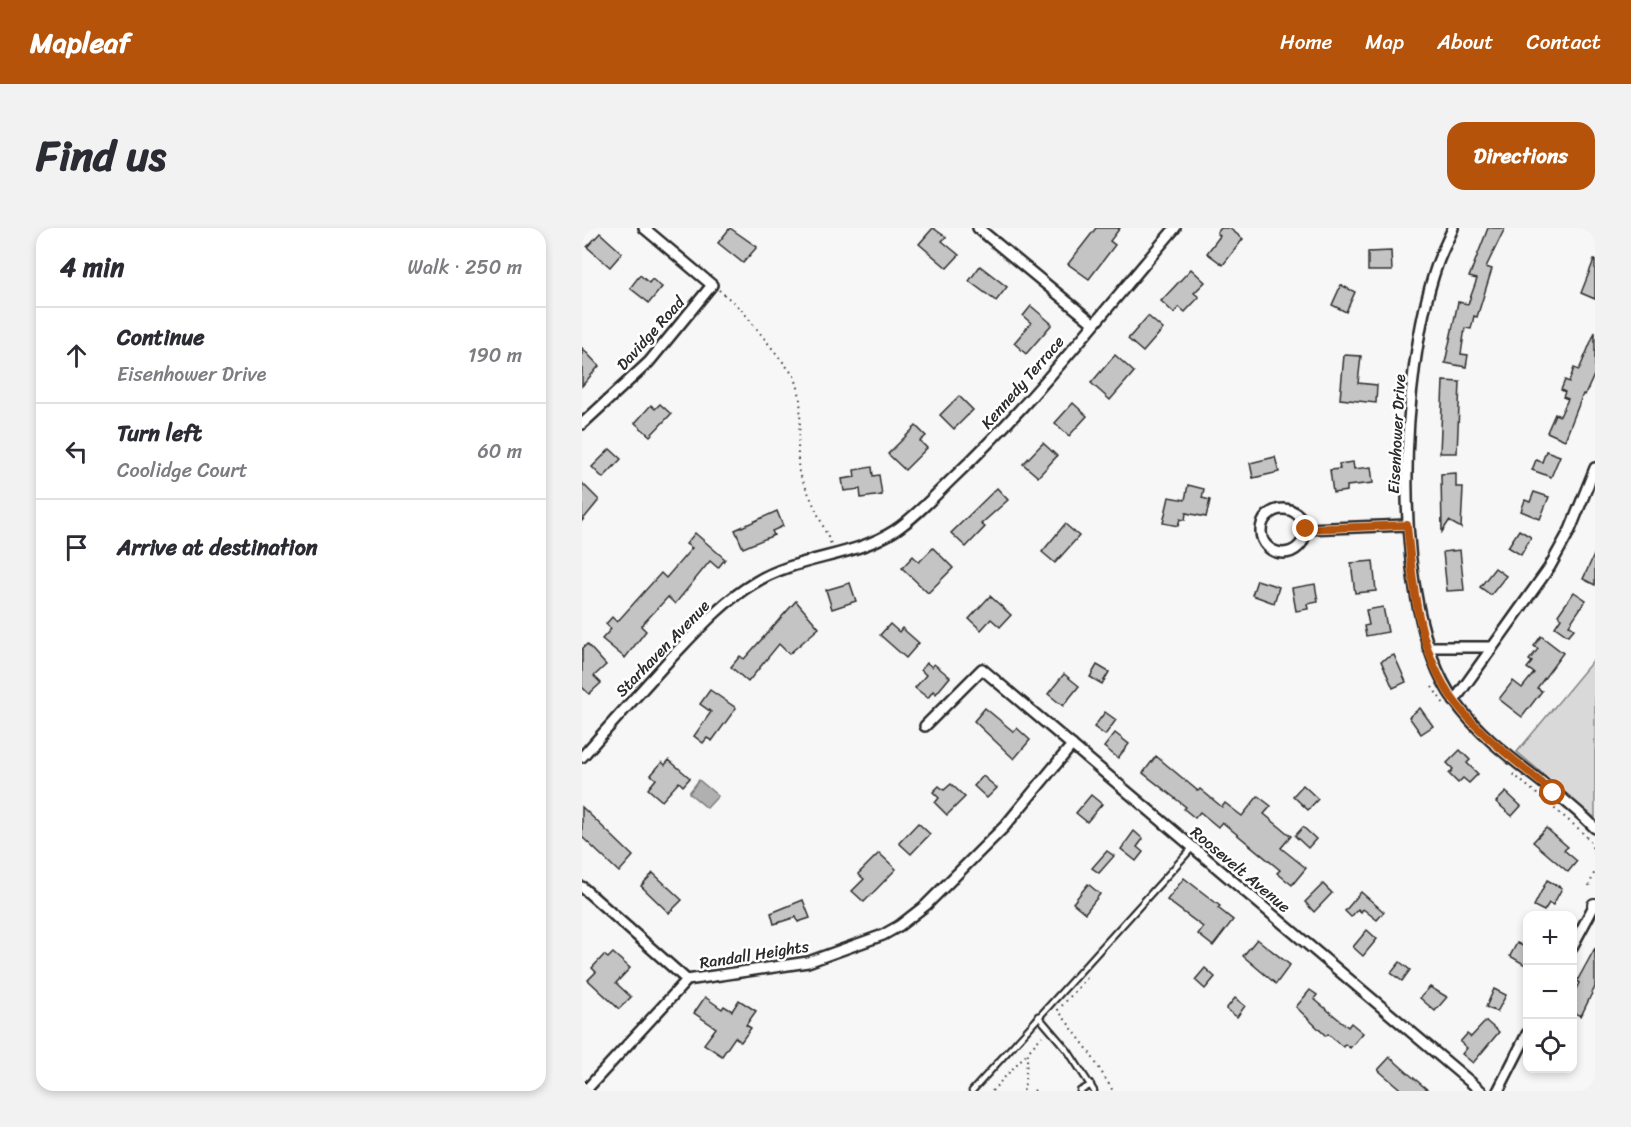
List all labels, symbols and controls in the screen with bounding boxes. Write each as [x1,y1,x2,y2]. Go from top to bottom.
text: Mapleaf [30,18,130,67]
text: Home [1280,23,1332,61]
text: Map [1365,23,1404,61]
text: About [1437,23,1494,61]
text: Contact [1527,23,1601,61]
text: Find us [36,119,166,193]
button: Directions [1447,122,1595,190]
text: 4 min [60,244,124,290]
text: Walk · 250 m [408,250,522,285]
street label: Davidge Road [609,288,693,377]
text: Continue [117,318,205,357]
street label: Kennedy Terrace [973,329,1072,436]
text: 190 m [468,338,522,373]
icon: ahead [60,339,93,372]
text: Eisenhower Drive [117,357,266,392]
street label: Eisenhower Drive [1379,373,1414,494]
text: Turn left [117,414,202,453]
text: 60 m [477,434,522,469]
icon: left [60,435,93,468]
text: Coolidge Court [117,453,247,488]
route end [1292,515,1318,541]
text: Arrive at destination [117,528,318,567]
icon: arrive [60,531,93,564]
street label: Starhaven Avenue [608,592,717,704]
route start [1539,779,1565,805]
street label: Roosevelt Avenue [1184,818,1298,920]
map controls [1523,911,1577,1073]
button: + [1523,911,1577,965]
street label: Randall Heights [697,931,811,977]
button: − [1523,965,1577,1019]
button: locate [1523,1019,1577,1073]

